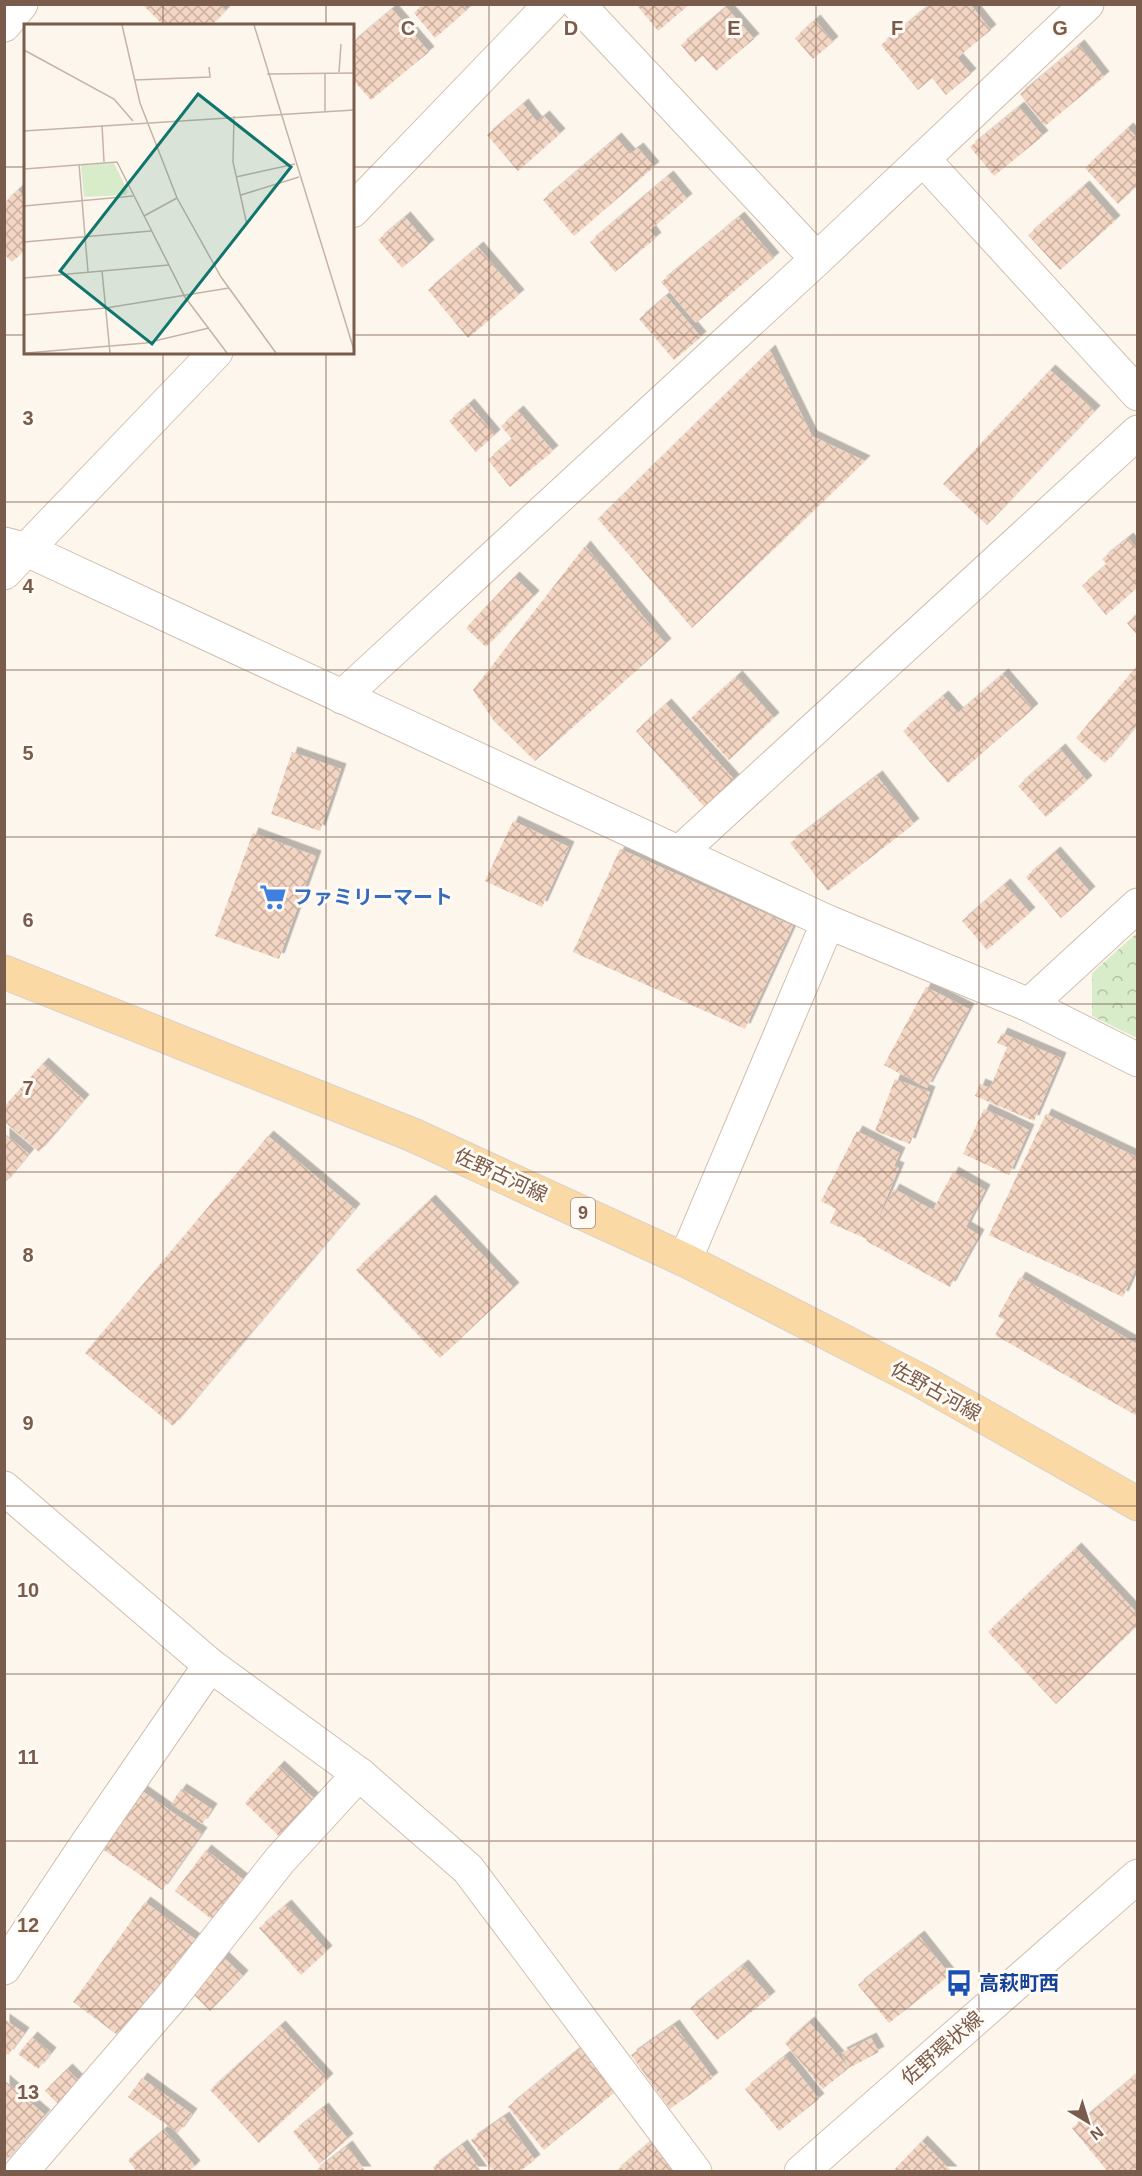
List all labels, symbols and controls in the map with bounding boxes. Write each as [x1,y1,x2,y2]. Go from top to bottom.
text: C [401,17,415,39]
text: D [564,17,578,39]
text: E [727,17,741,39]
text: F [891,17,903,39]
text: G [1052,17,1068,39]
inset map [24,24,354,354]
text: 3 [22,407,34,429]
text: 4 [22,575,34,597]
text: 5 [22,742,34,764]
supermarket icon: ファミリーマート [258,882,288,912]
place label: ファミリーマート [293,886,453,908]
text: 6 [22,909,34,931]
text: 7 [22,1077,34,1099]
street label: 佐野古河線 [451,1144,551,1206]
road number: 9 [571,1198,595,1228]
text: 8 [22,1244,34,1266]
street label: 佐野古河線 [887,1357,985,1425]
text: 9 [22,1412,34,1434]
text: 10 [17,1579,39,1601]
text: 11 [17,1746,39,1768]
text: 12 [17,1914,39,1936]
bus stop icon: 高萩町西 [944,1968,974,1998]
place label: 高萩町西 [979,1972,1059,1994]
street label: 佐野環状線 [897,2007,987,2089]
text: 13 [17,2081,39,2103]
north arrow [1058,2092,1118,2152]
text: N [1087,2123,1107,2144]

